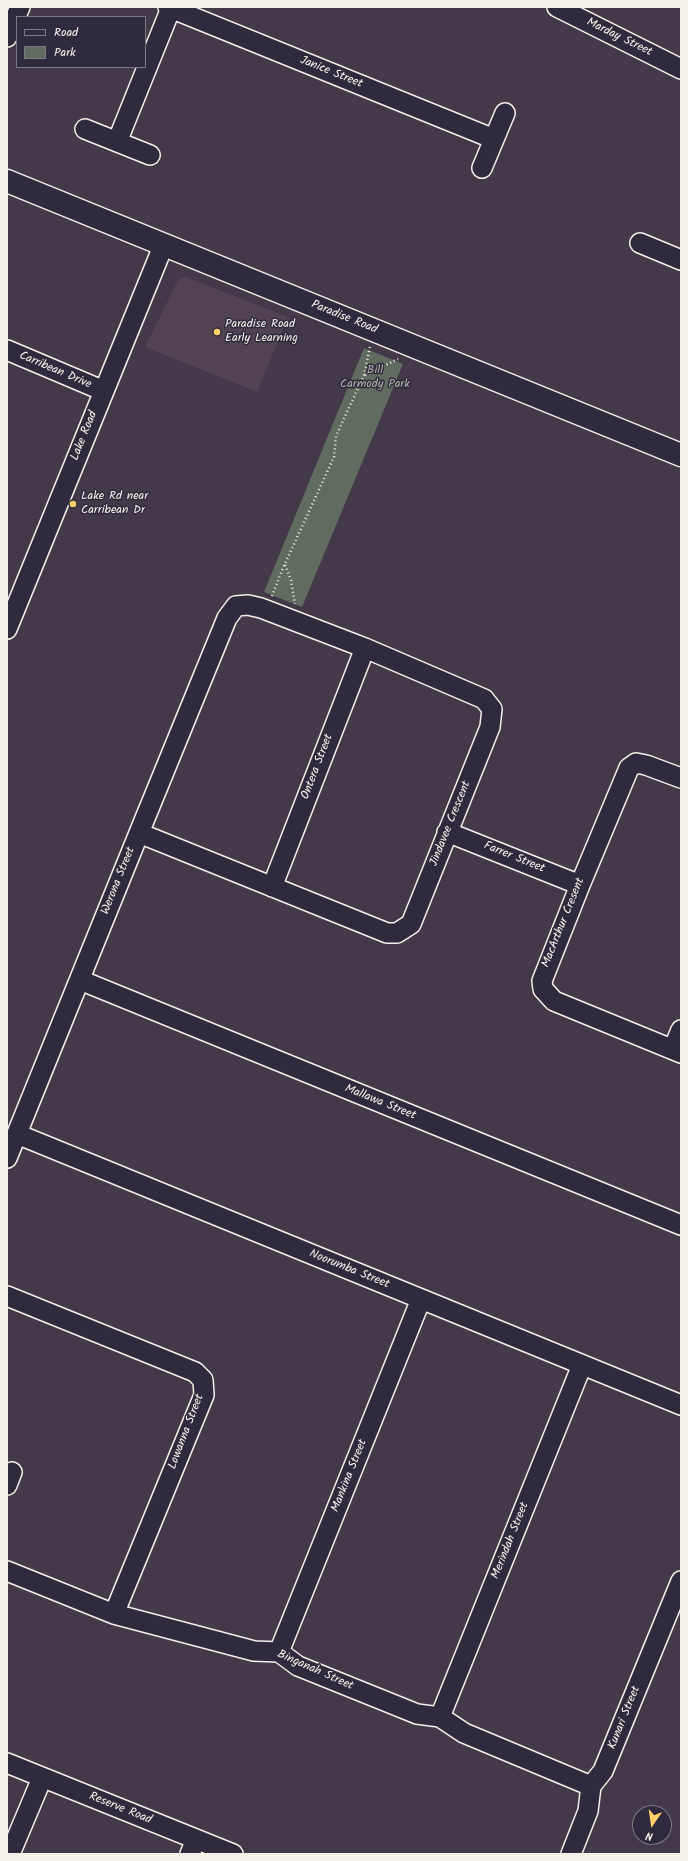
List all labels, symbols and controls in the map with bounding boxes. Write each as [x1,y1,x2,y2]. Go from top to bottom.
legend [16,16,146,68]
street label: Marday Street [584,16,654,60]
text: Road [54,23,78,42]
text: Park [54,43,76,62]
street label: Janice Street [297,54,365,92]
street label: Paradise Road [309,298,379,338]
place label: Paradise Road Early Learning [225,318,298,346]
marker: Paradise Road Early Learning [212,327,222,337]
street label: Carribean Drive [17,349,93,393]
park label: Bill Carmody Park [340,364,410,392]
street label: Lake Road [69,409,101,463]
place label: Lake Rd near Carribean Dr [81,490,148,518]
marker: Lake Rd near Carribean Dr [68,499,78,509]
street label: Ontera Street [299,732,337,802]
street label: Jindavee Crescent [427,779,475,869]
street label: Farrer Street [481,839,547,877]
street label: Werona Street [99,845,139,917]
street label: MacArthur Cresent [539,876,589,970]
street label: Mallawa Street [342,1082,418,1124]
street label: Noorumba Street [307,1247,391,1293]
street label: Lowanna Street [166,1392,208,1472]
street label: Mankina Street [329,1437,371,1515]
street label: Merindah Street [489,1501,533,1581]
street label: Binganah Street [275,1648,355,1694]
street label: Kunari Street [606,1684,644,1752]
street label: Reserve Road [87,1790,153,1828]
north arrow [632,1805,672,1845]
text: N [644,1826,655,1845]

